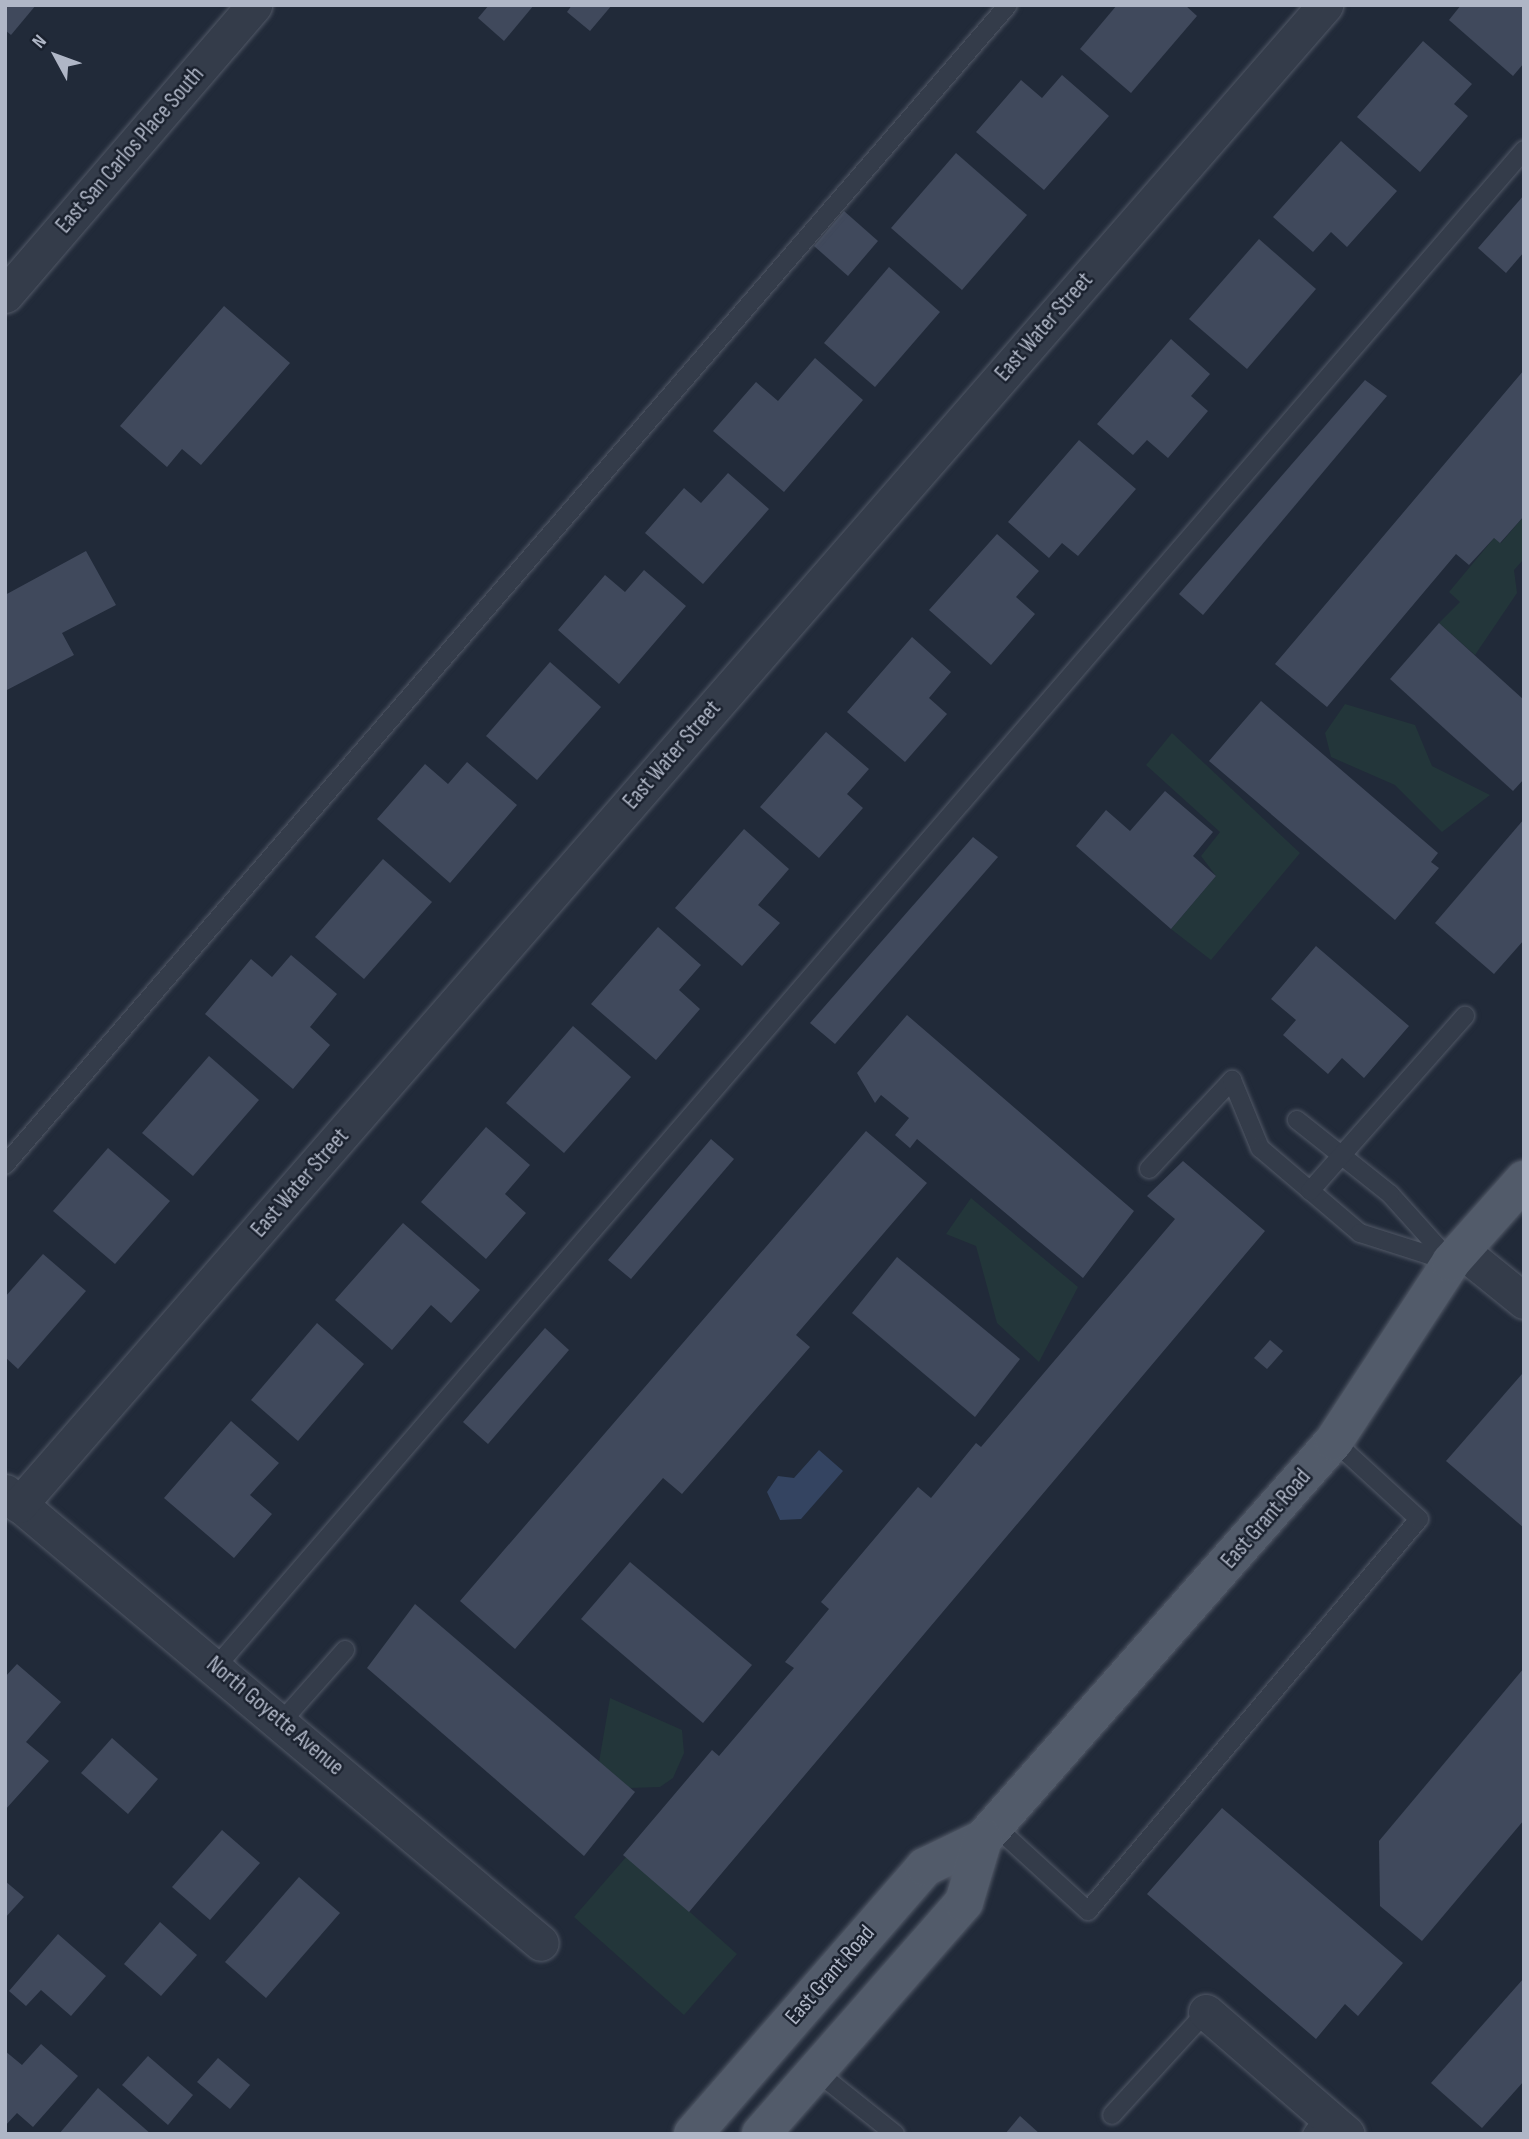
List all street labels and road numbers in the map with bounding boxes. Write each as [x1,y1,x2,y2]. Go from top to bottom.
street label: East San Carlos Place South [50,61,210,239]
street label: East Water Street [989,267,1099,387]
street label: East Water Street [617,695,727,815]
street label: East Water Street [245,1123,355,1243]
street label: East Grant Road [1215,1464,1317,1574]
street label: North Goyette Avenue [201,1651,349,1781]
street label: East Grant Road [779,1920,881,2030]

